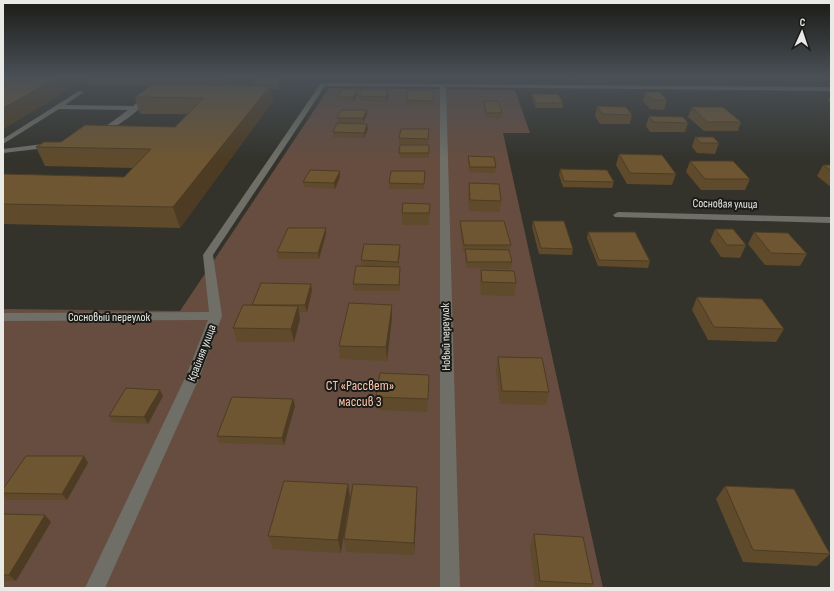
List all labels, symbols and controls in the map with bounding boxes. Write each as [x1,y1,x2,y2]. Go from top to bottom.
north arrow [782,12,822,52]
text: С [799,16,806,29]
street label: Сосновая улица [692,196,758,212]
street label: Новый переулок [438,302,454,371]
street label: Сосновый переулок [68,310,151,325]
street label: Крайняя улица [184,322,220,384]
park label: СТ «Рассвет» массив 3 [326,377,394,410]

